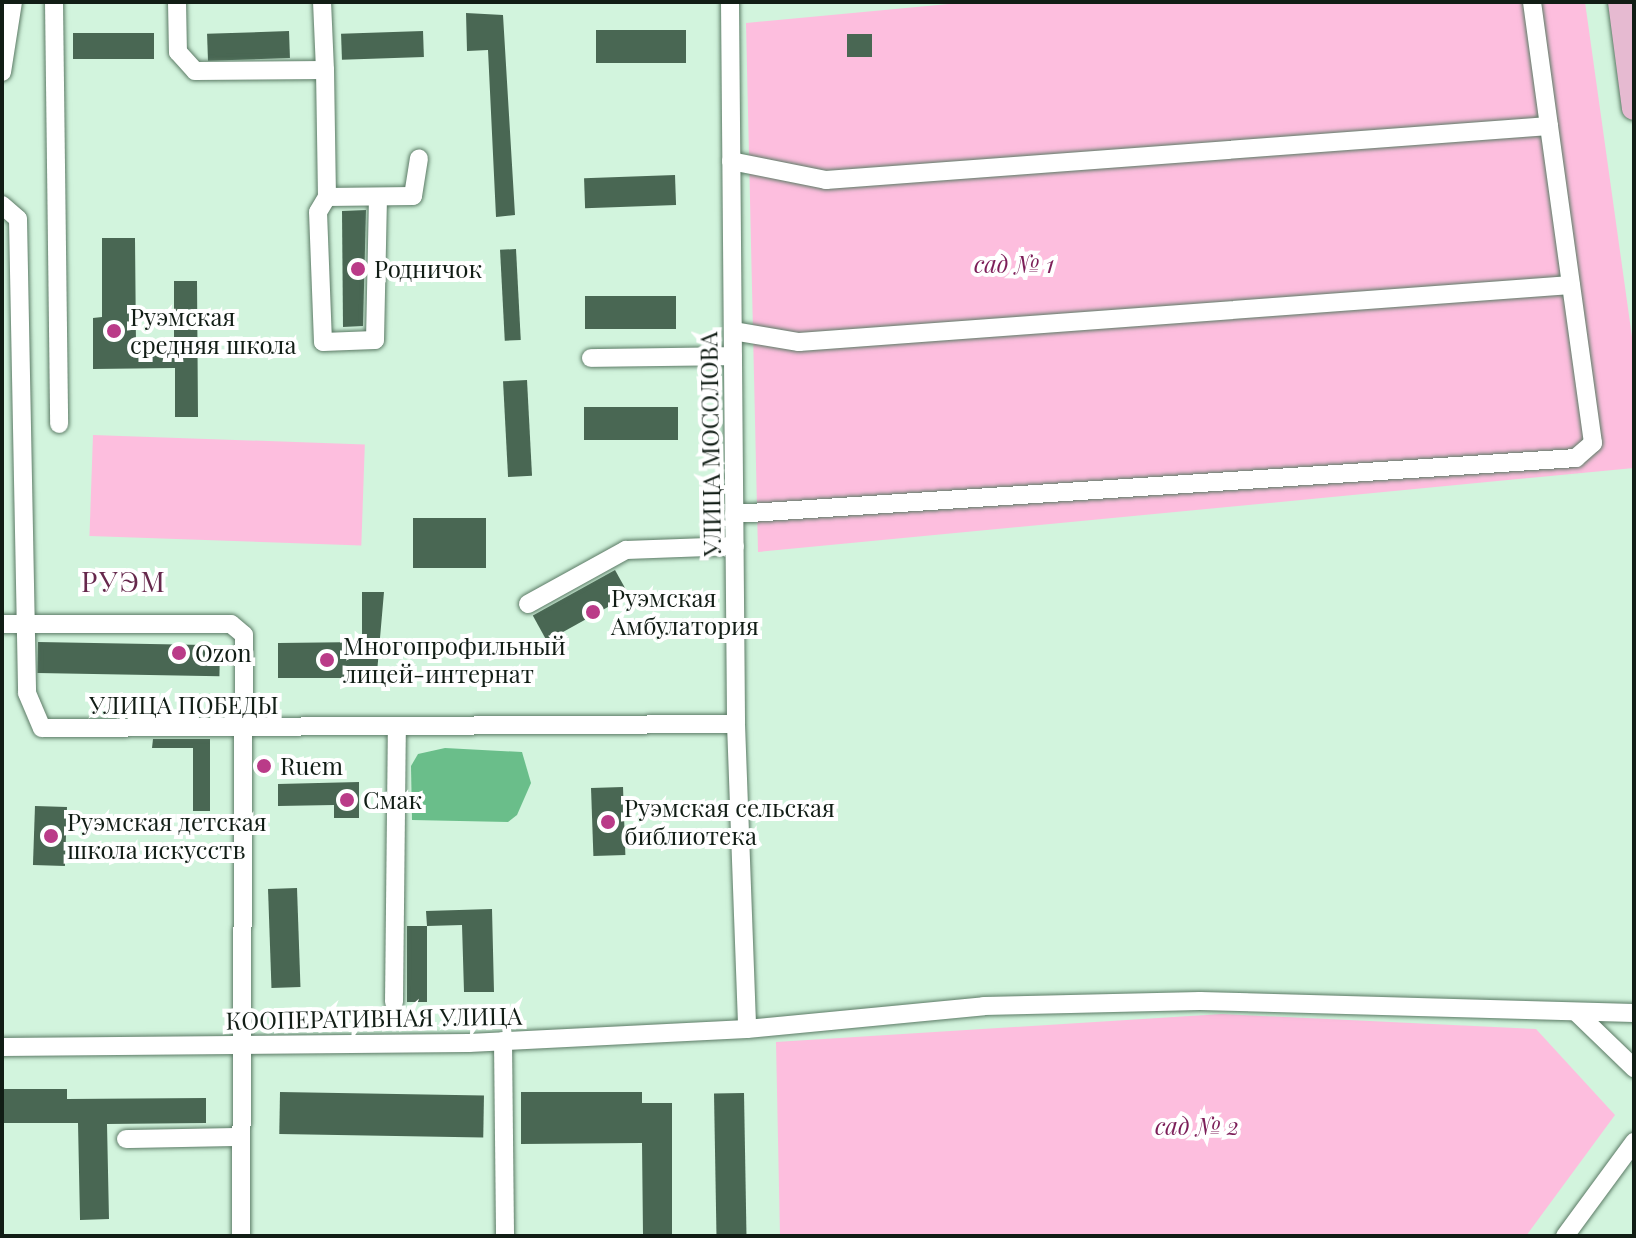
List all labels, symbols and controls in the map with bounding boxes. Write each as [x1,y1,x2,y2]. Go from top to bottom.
park label: сад № 1 [974,250,1054,278]
place label: Родничок [374,255,482,283]
marker: Родничок [349,260,367,278]
place label: Руэмская средняя школа [130,303,296,359]
marker: Руэмская средняя школа [105,322,123,340]
street label: УЛИЦА МОСОЛОВА [694,331,726,557]
district label: РУЭМ [81,564,167,598]
place label: Руэмская Амбулатория [611,584,759,640]
marker: Руэмская Амбулатория [582,601,604,623]
place label: Многопрофильный лицей-интернат [343,632,566,688]
place label: Ozon [195,639,252,667]
marker: Ozon [170,644,188,662]
marker: Многопрофильный лицей-интернат [318,651,336,669]
street label: УЛИЦА ПОБЕДЫ [89,691,279,719]
place label: Ruem [280,752,343,780]
marker: Ruem [255,757,273,775]
place label: Смак [363,786,422,814]
marker: Смак [338,791,356,809]
place label: Руэмская сельская библиотека [624,794,835,850]
place label: Руэмская детская школа искусств [67,808,267,864]
marker: Руэмская сельская библиотека [599,813,617,831]
marker: Руэмская детская школа искусств [42,827,60,845]
street label: КООПЕРАТИВНАЯ УЛИЦА [225,1001,523,1035]
park label: сад № 2 [1155,1112,1239,1140]

